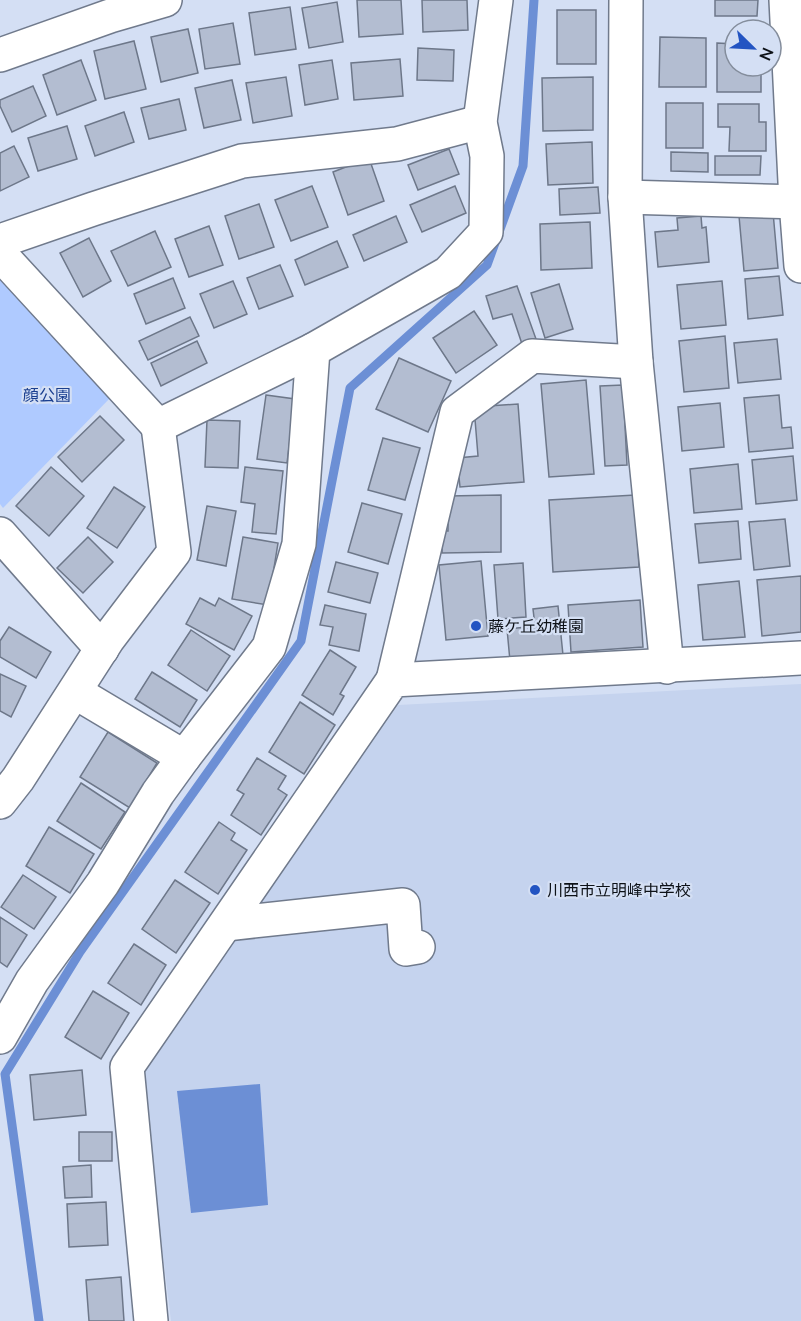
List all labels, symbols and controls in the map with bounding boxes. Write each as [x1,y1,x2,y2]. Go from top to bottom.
north arrow [723,18,783,78]
text: N [755,45,778,64]
park label: 顔公園 [23,385,71,405]
place label: 藤ケ丘幼稚園 [488,616,584,636]
marker: 藤ケ丘幼稚園 [469,619,483,633]
place label: 川西市立明峰中学校 [547,880,691,900]
marker: 川西市立明峰中学校 [528,883,542,897]

